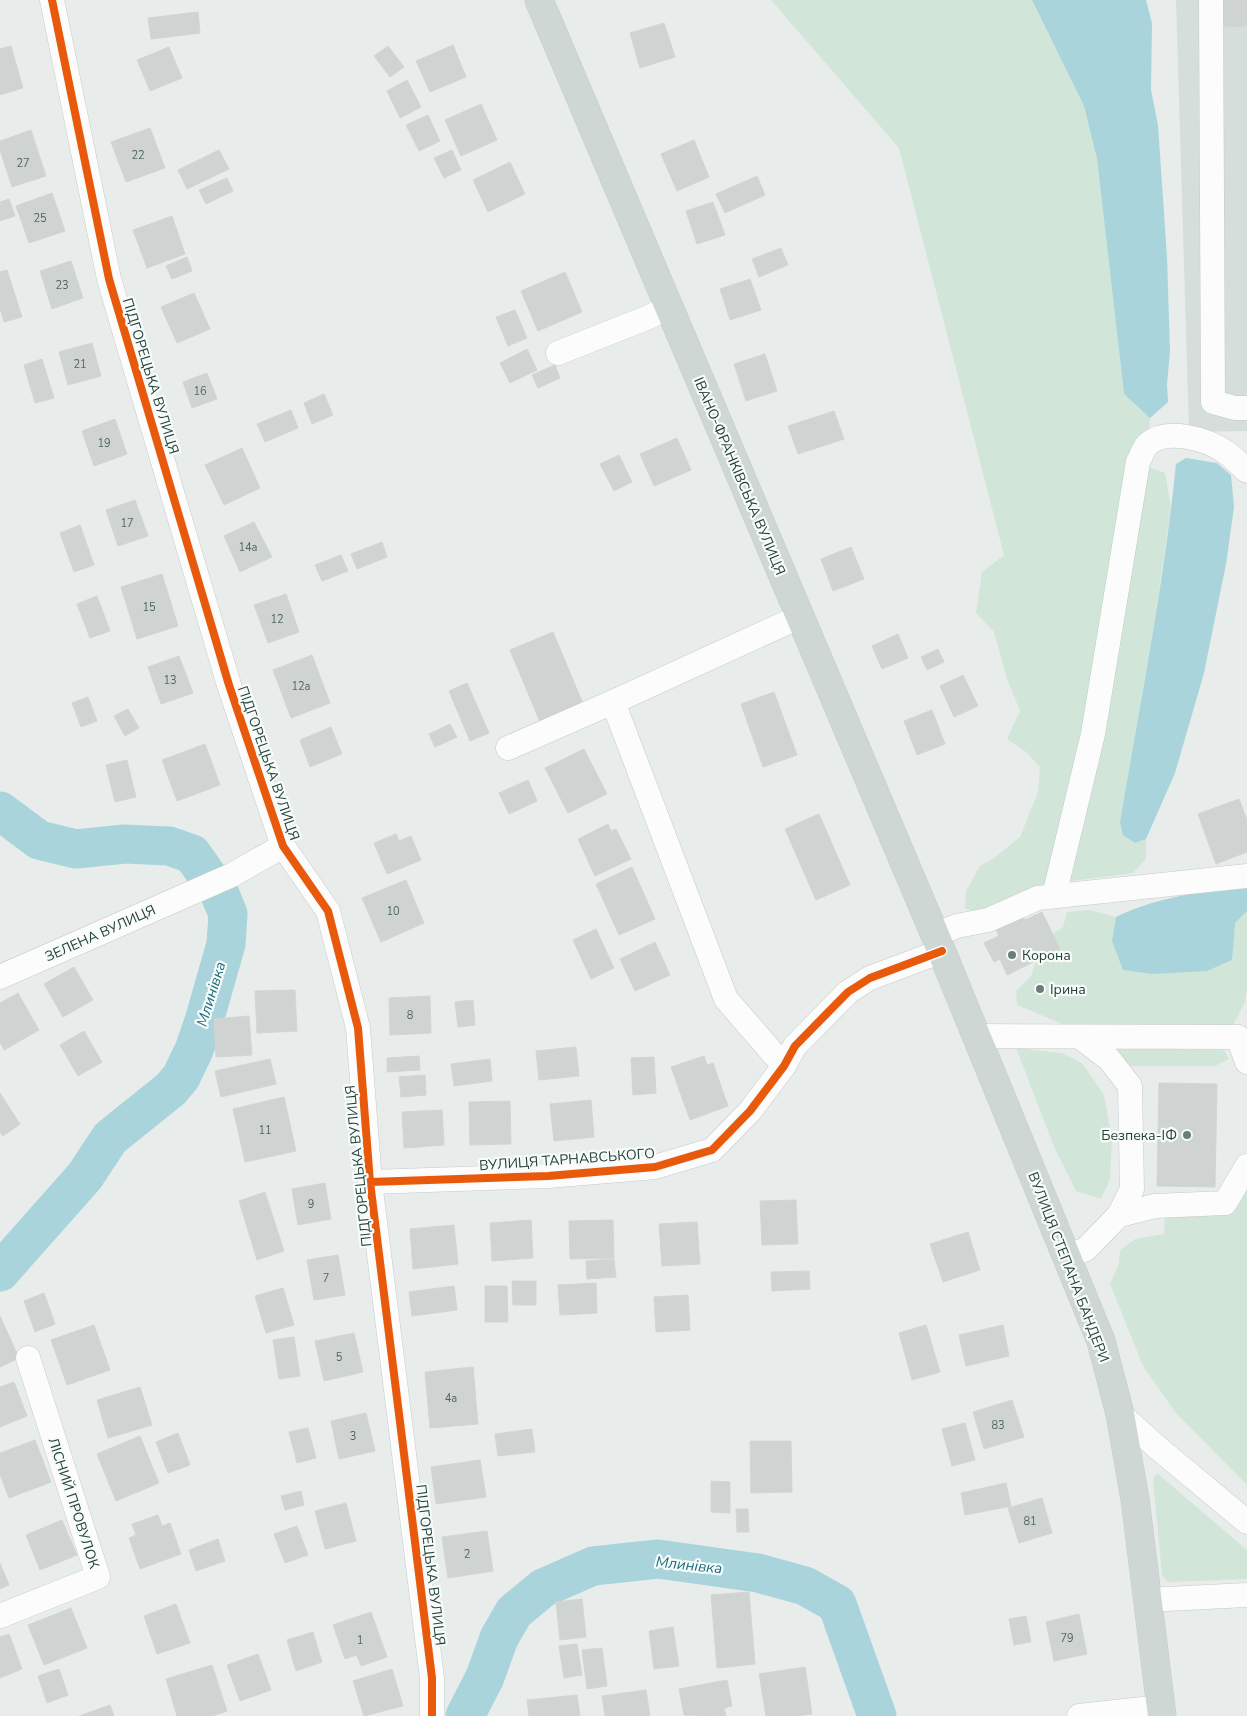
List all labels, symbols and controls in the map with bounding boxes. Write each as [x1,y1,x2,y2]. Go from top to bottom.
house number: 22 [131,148,145,163]
house number: 27 [16,156,30,171]
house number: 25 [33,211,47,226]
house number: 23 [55,278,69,293]
street label: ПІДГОРЕЦЬКА ВУЛИЦЯ [118,296,183,457]
house number: 21 [73,357,87,372]
street label: ІВАНО-ФРАНКІВСЬКА ВУЛИЦЯ [689,374,790,578]
house number: 16 [193,384,207,399]
house number: 19 [97,436,111,451]
house number: 17 [120,516,134,531]
house number: 14а [238,540,258,555]
house number: 15 [142,600,156,615]
house number: 12 [270,612,284,627]
house number: 13 [163,673,177,688]
house number: 12а [291,679,311,694]
street label: ПІДГОРЕЦЬКА ВУЛИЦЯ [233,683,304,843]
street label: ЗЕЛЕНА ВУЛИЦЯ [42,901,159,966]
house number: 10 [386,904,400,919]
place label: Корона [1022,946,1071,965]
marker: Корона [1006,949,1018,961]
water label: Млинівка [192,959,230,1029]
place label: Ірина [1050,980,1086,999]
marker: Ірина [1034,983,1046,995]
house number: 8 [407,1008,414,1023]
street label: ПІДГОРЕЦЬКА ВУЛИЦЯ [341,1084,376,1248]
house number: 11 [258,1123,272,1138]
place label: Безпека-ІФ [1101,1126,1177,1145]
marker: Безпека-ІФ [1181,1129,1193,1141]
street label: ВУЛИЦЯ ТАРНАВСЬКОГО [479,1144,655,1175]
street label: ВУЛИЦЯ СТЕПАНА БАНДЕРИ [1023,1169,1114,1365]
house number: 9 [308,1197,314,1212]
house number: 7 [323,1271,329,1286]
house number: 5 [336,1350,343,1365]
house number: 4а [445,1391,457,1406]
house number: 83 [991,1418,1005,1433]
house number: 3 [350,1429,356,1444]
street label: ЛІСНИЙ ПРОВУЛОК [43,1435,104,1571]
street label: ПІДГОРЕЦЬКА ВУЛИЦЯ [411,1483,450,1647]
house number: 81 [1023,1514,1037,1529]
house number: 2 [464,1547,470,1562]
water label: Млинівка [655,1552,723,1578]
house number: 79 [1060,1631,1074,1646]
house number: 1 [357,1633,363,1648]

